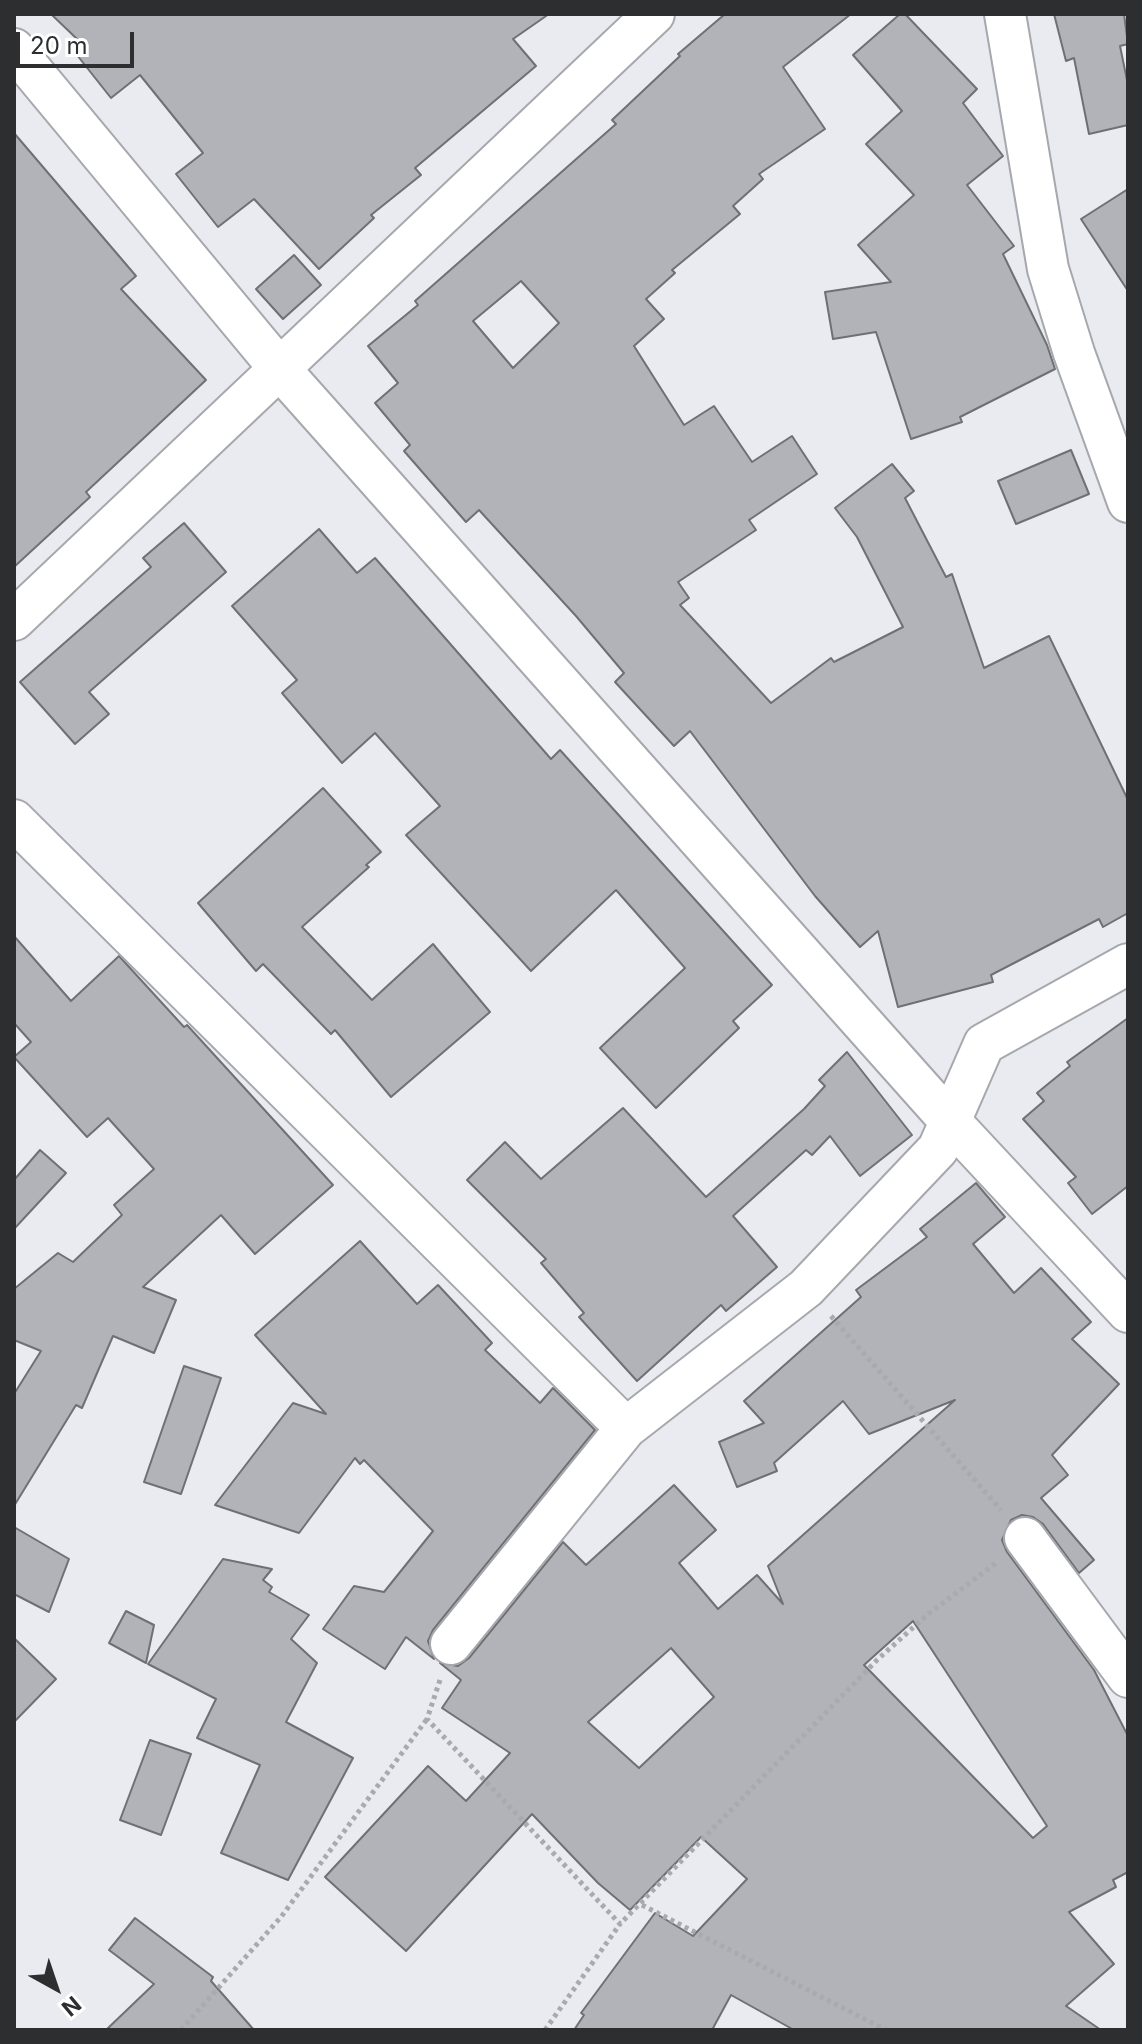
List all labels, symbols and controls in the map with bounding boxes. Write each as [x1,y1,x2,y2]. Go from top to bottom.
scale bar [20,16,138,66]
text: 20 m [30,31,88,60]
north arrow [16,1948,96,2028]
text: N [57,1991,86,2022]

